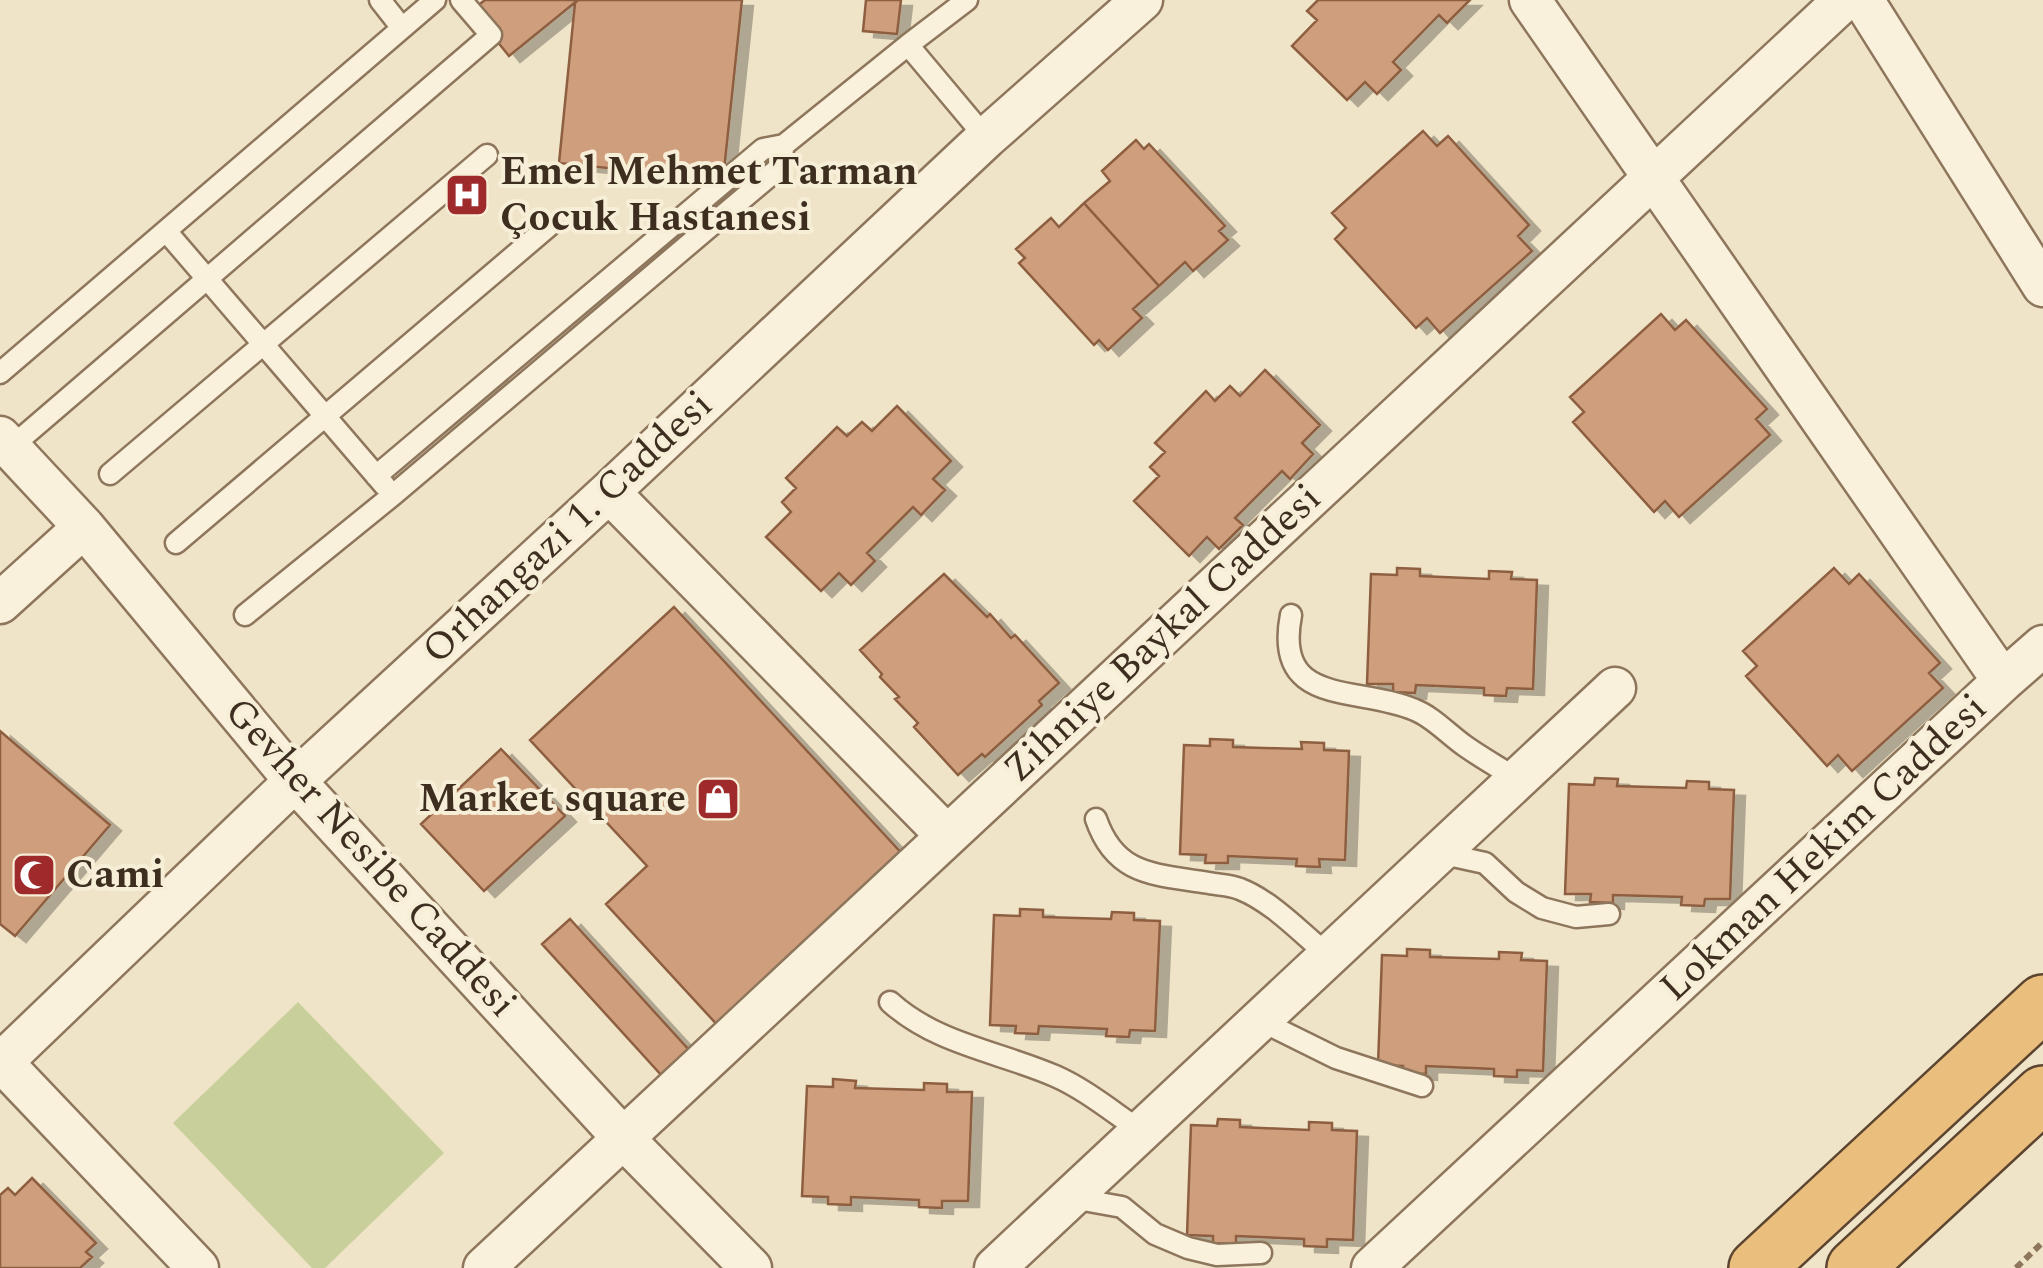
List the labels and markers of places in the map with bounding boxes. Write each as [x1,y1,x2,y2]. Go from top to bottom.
place label: Emel Mehmet Tarman Çocuk Hastanesi [500,142,918,249]
hospital icon: Emel Mehmet Tarman Çocuk Hastanesi [444,172,490,218]
place label: Market square [418,769,686,830]
shop icon: Market square [695,776,741,822]
place label: Cami [66,845,164,906]
mosque icon: Cami [11,852,57,898]

